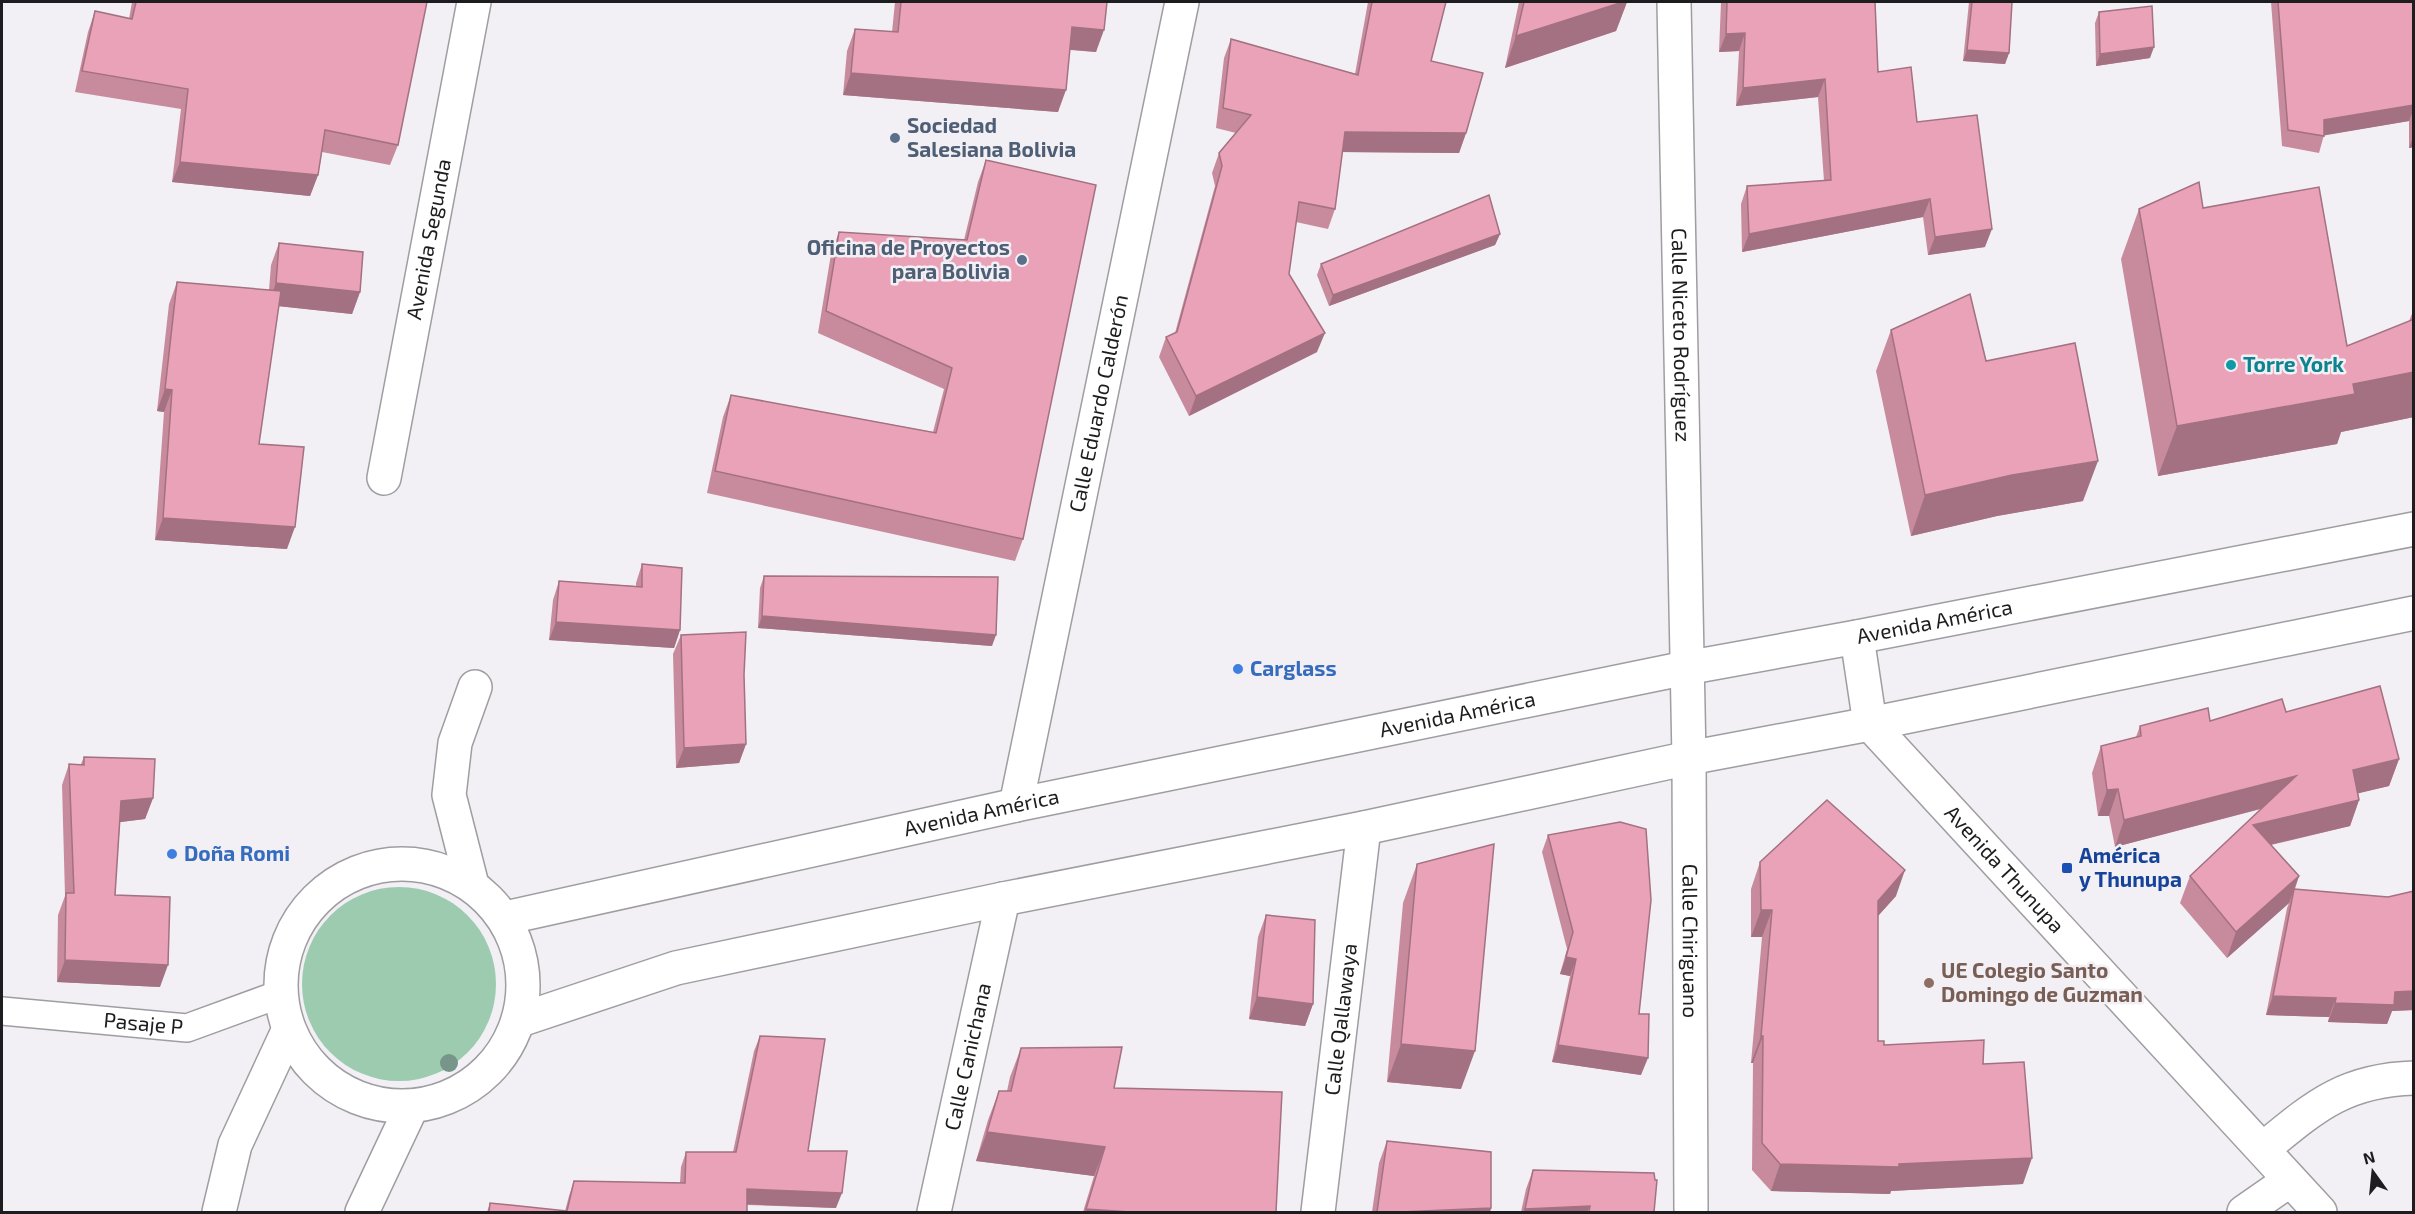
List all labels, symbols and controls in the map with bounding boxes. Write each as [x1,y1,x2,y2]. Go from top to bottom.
place label: Sociedad Salesiana Bolivia [907,112,1076,161]
marker: Sociedad Salesiana Bolivia [888,131,902,145]
street label: Avenida Segunda [400,156,455,321]
street label: Calle Niceto Rodríguez [1667,228,1697,442]
place label: Oficina de Proyectos para Bolivia [807,234,1010,283]
marker: Oficina de Proyectos para Bolivia [1015,253,1029,267]
street label: Calle Eduardo Calderón [1063,292,1132,514]
place label: Torre York [2243,351,2344,376]
marker: Torre York [2224,358,2238,372]
street label: Avenida América [1854,593,2014,648]
place label: Carglass [1250,655,1337,680]
marker: Carglass [1231,662,1245,676]
street label: Avenida América [1377,685,1537,741]
street label: Avenida América [901,783,1061,840]
street label: Avenida Thunupa [1940,800,2070,937]
place label: Doña Romi [184,840,290,865]
place label: América y Thunupa [2079,842,2182,892]
marker: Doña Romi [165,847,179,861]
marker: América y Thunupa [2060,861,2074,875]
street label: Calle Chiriguano [1678,864,1704,1018]
street label: Calle Qallawaya [1318,942,1361,1097]
place label: UE Colegio Santo Domingo de Guzman [1941,957,2143,1006]
marker: UE Colegio Santo Domingo de Guzman [1922,976,1936,990]
street label: Calle Canichana [938,980,995,1133]
street label: Pasaje P [103,1006,184,1039]
north arrow [2343,1142,2403,1202]
text: N [2361,1146,2377,1168]

